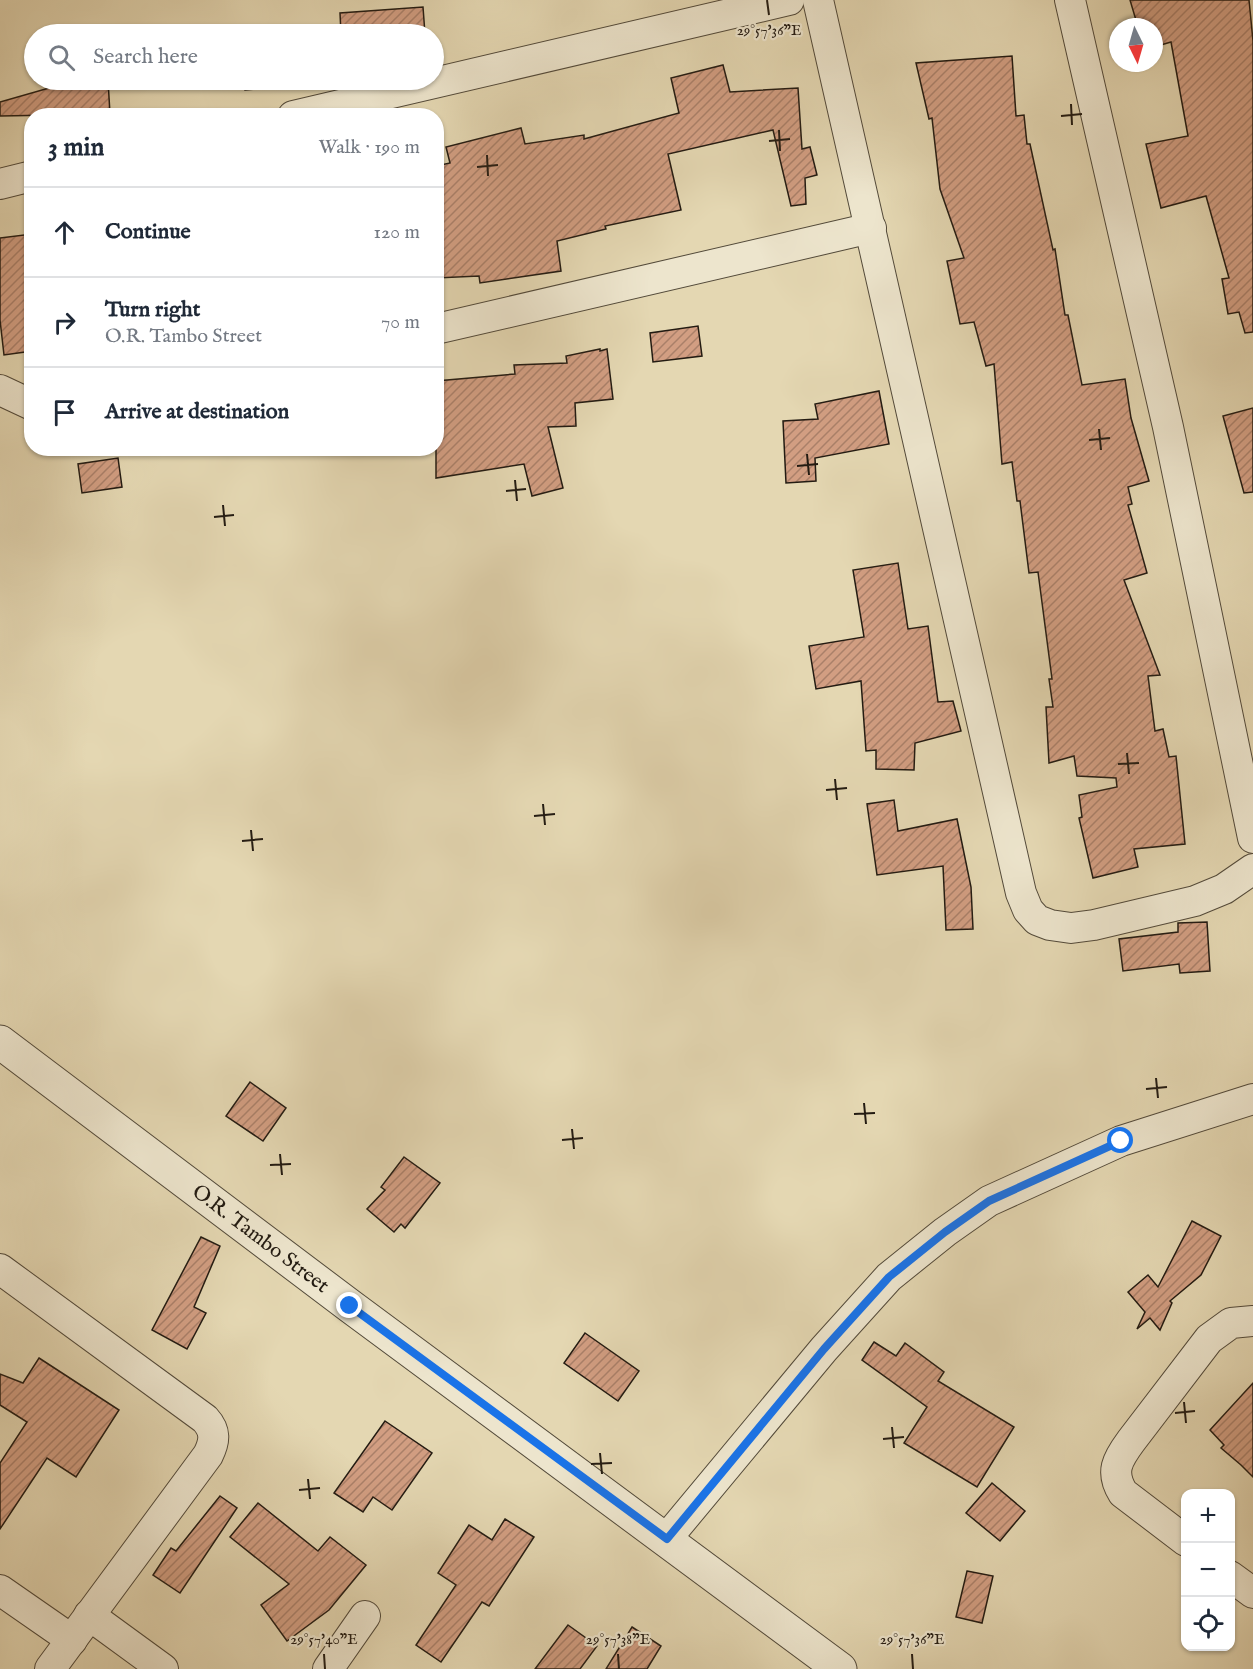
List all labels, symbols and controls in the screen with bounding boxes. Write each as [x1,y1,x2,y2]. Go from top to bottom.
north arrow [1109,18,1163,72]
text: 29°57'36"E [737,21,801,40]
search box [24,24,444,90]
icon: search [45,41,78,74]
text: Search here [93,43,198,71]
text: 3 min [48,131,104,164]
text: Walk · 190 m [318,135,420,160]
icon: ahead [48,216,81,249]
text: Continue [105,218,191,246]
text: 120 m [374,220,420,245]
text: Turn right [105,296,200,324]
icon: right [48,306,81,339]
text: 70 m [381,310,420,335]
text: O.R. Tambo Street [105,324,262,349]
icon: arrive [48,396,81,429]
text: Arrive at destination [105,398,289,426]
route start [1107,1127,1133,1153]
street label: O.R. Tambo Street [186,1179,334,1300]
route end [336,1292,362,1318]
map controls [1181,1489,1235,1651]
button: + [1181,1489,1235,1543]
button: − [1181,1543,1235,1597]
button: locate [1181,1597,1235,1651]
text: 29°57'40"E [290,1630,358,1649]
text: 29°57'38"E [586,1630,650,1649]
text: 29°57'36"E [880,1630,944,1649]

